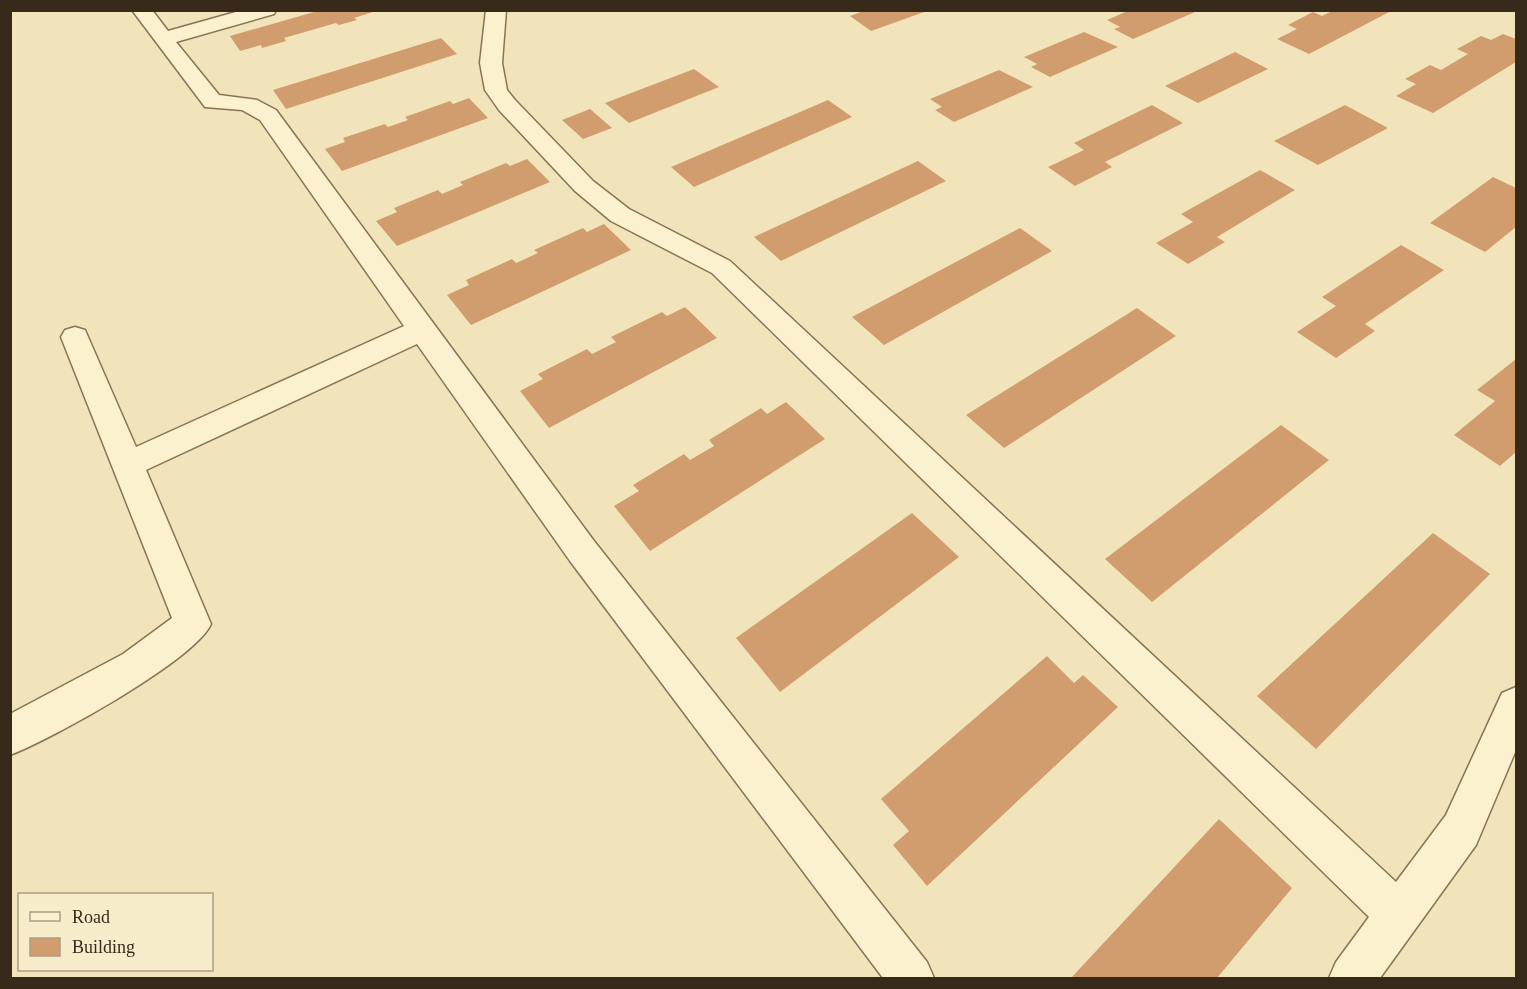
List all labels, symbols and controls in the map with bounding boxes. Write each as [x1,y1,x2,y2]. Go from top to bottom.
legend [18,893,213,971]
text: Road [72,907,110,927]
text: Building [72,937,135,957]

